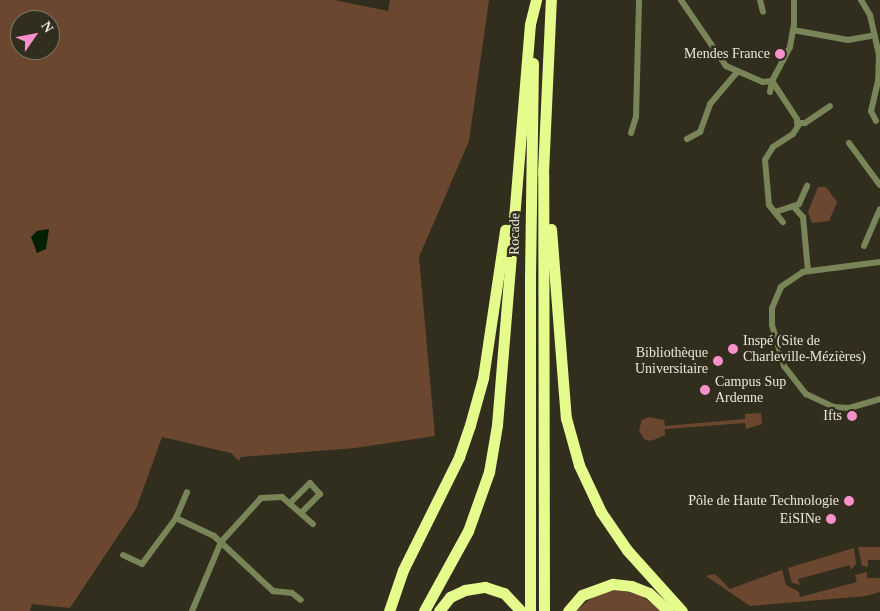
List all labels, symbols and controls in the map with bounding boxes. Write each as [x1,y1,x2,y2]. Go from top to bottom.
north arrow [10,10,60,60]
text: N [38,19,56,35]
place label: Mendes France [684,46,770,62]
marker: Mendes France [774,48,786,60]
street label: Rocade [506,213,524,255]
place label: Inspé (Site de Charleville-Mézières) [743,333,866,366]
marker: Inspé (Site de Charleville-Mézières) [727,343,739,355]
place label: Bibliothèque Universitaire [635,345,708,378]
marker: Bibliothèque Universitaire [712,355,724,367]
place label: Campus Sup Ardenne [715,374,786,407]
marker: Campus Sup Ardenne [699,384,711,396]
place label: Ifts [823,408,842,424]
marker: Ifts [846,410,858,422]
place label: Pôle de Haute Technologie [688,493,839,509]
marker: Pôle de Haute Technologie [843,495,855,507]
place label: EiSINe [780,511,821,527]
marker: EiSINe [825,513,837,525]

